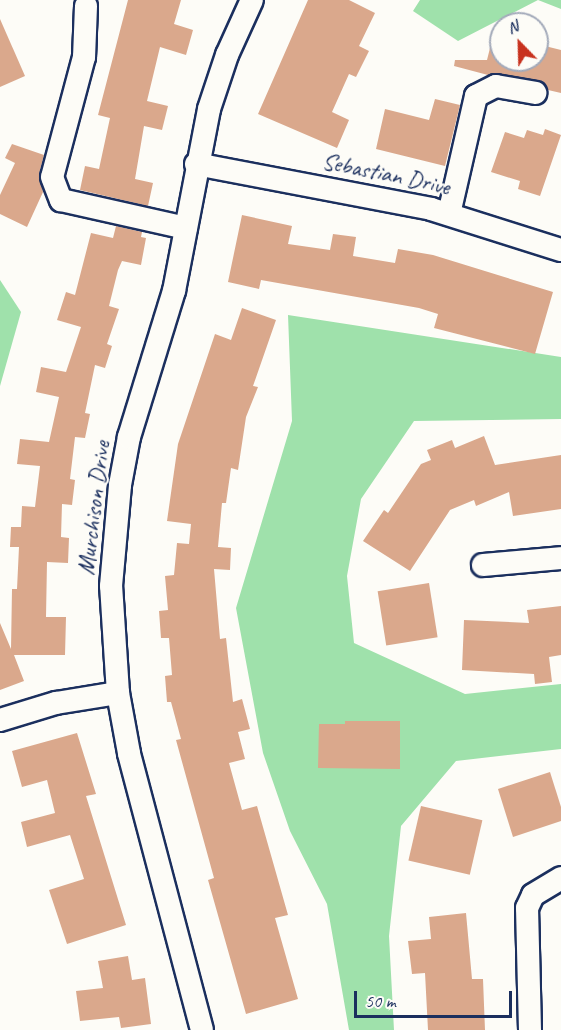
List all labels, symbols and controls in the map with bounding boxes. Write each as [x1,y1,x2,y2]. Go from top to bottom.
north arrow [489,12,549,72]
text: N [504,16,521,38]
street label: Sebastian Drive [319,146,453,202]
street label: Murchison Drive [71,439,117,577]
scale bar [357,979,514,1017]
text: 50 m [365,990,396,1012]

